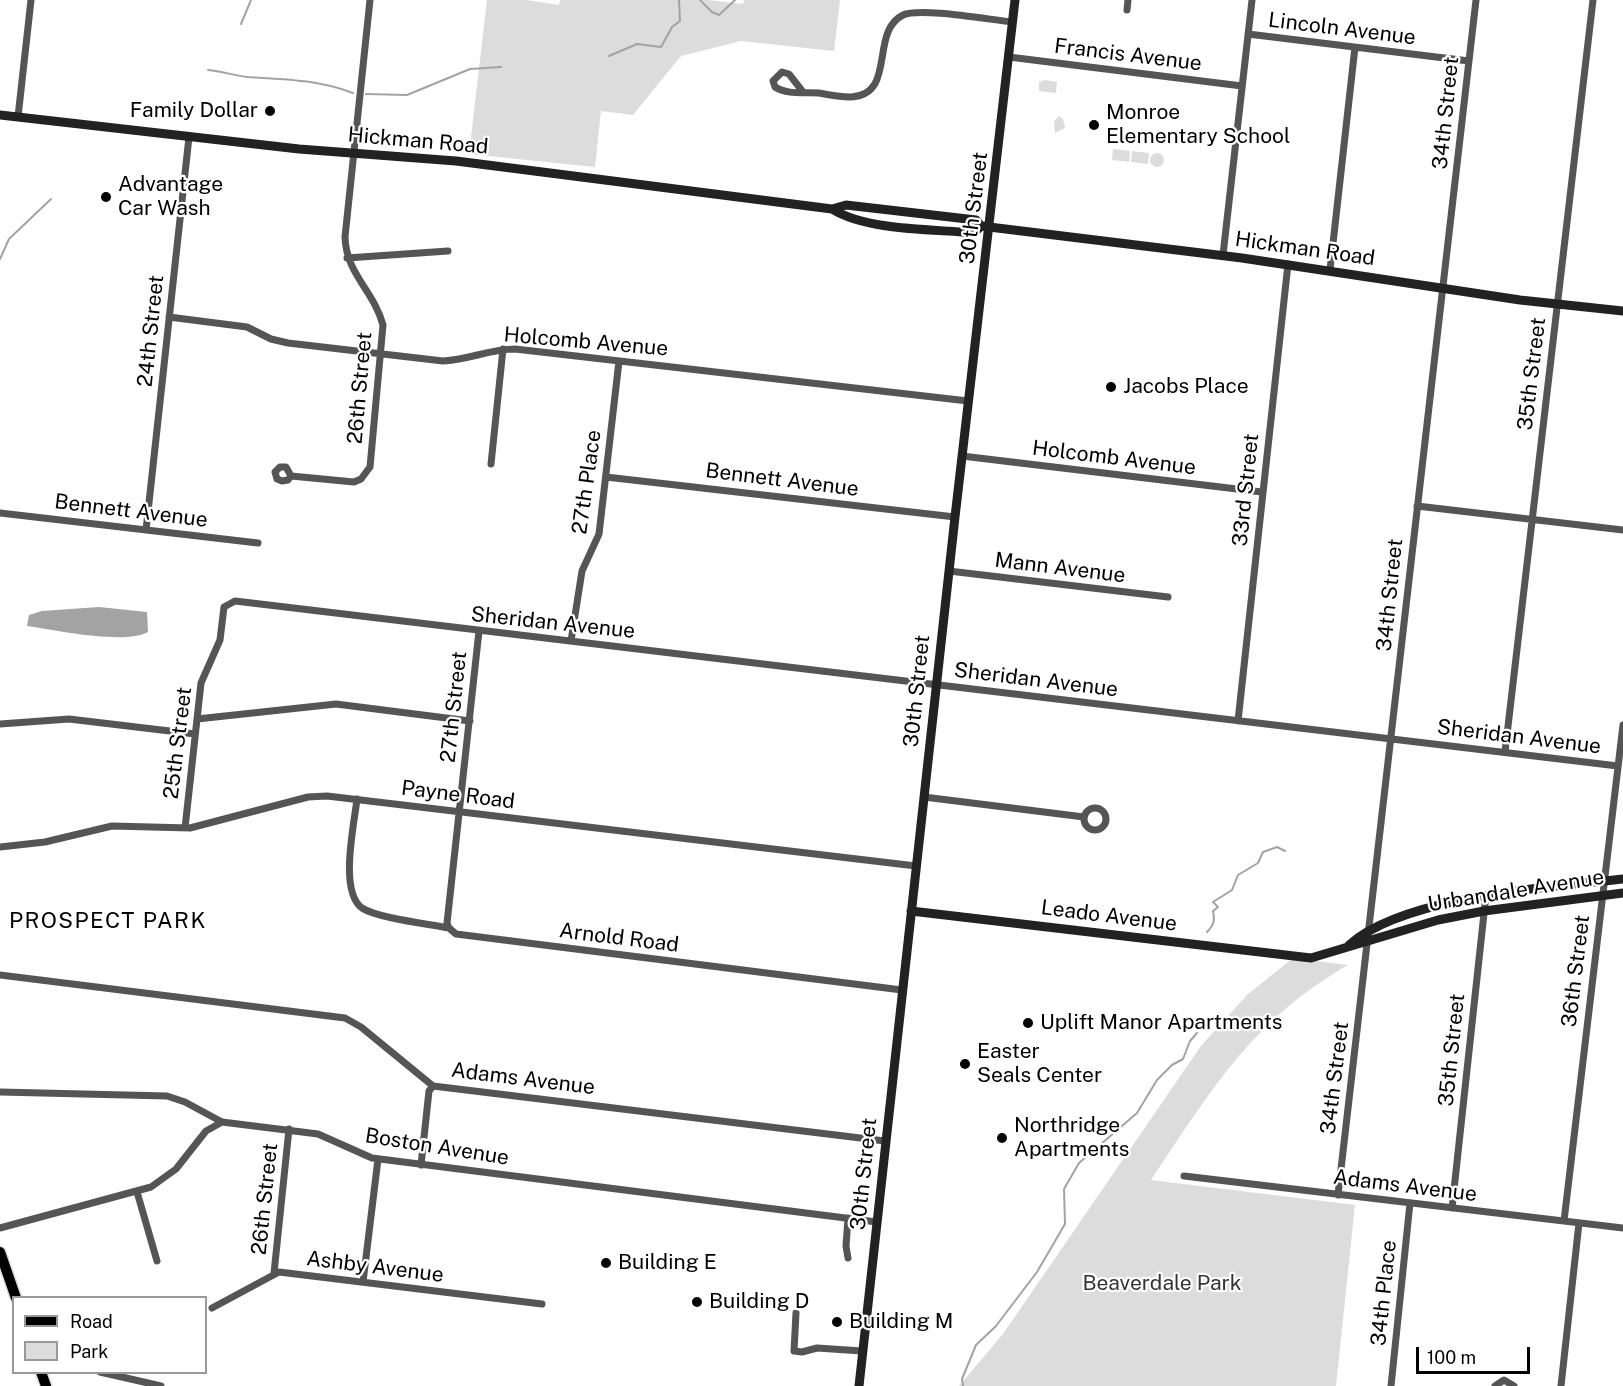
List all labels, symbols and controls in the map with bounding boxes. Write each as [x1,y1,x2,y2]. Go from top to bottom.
street label: Lincoln Avenue [1267,7,1417,51]
street label: Francis Avenue [1053,33,1203,77]
street label: 34th Street [1428,55,1464,171]
place label: Family Dollar [130,98,258,124]
place label: Monroe Elementary School [1106,100,1290,150]
marker: Family Dollar [263,104,277,118]
marker: Monroe Elementary School [1087,118,1101,132]
street label: Hickman Road [347,122,489,160]
street label: 30th Street [955,151,993,265]
place label: Advantage Car Wash [118,172,223,222]
marker: Advantage Car Wash [99,190,113,204]
street label: Hickman Road [1233,227,1377,271]
street label: 24th Street [133,274,169,388]
street label: 35th Street [1513,316,1551,432]
street label: Holcomb Avenue [503,322,669,362]
street label: 26th Street [343,331,377,445]
place label: Jacobs Place [1123,374,1249,400]
marker: Jacobs Place [1104,380,1118,394]
street label: 27th Place [567,428,607,536]
street label: 33rd Street [1228,432,1264,548]
street label: Holcomb Avenue [1031,435,1197,481]
street label: Bennett Avenue [704,458,860,502]
street label: Bennett Avenue [53,489,209,533]
street label: 34th Street [1372,537,1408,653]
street label: Mann Avenue [993,547,1127,589]
street label: Sheridan Avenue [470,602,636,644]
street label: 30th Street [899,634,935,748]
street label: 27th Street [436,650,472,764]
street label: Sheridan Avenue [953,657,1119,703]
street label: 25th Street [159,686,197,800]
street label: Sheridan Avenue [1436,714,1602,760]
street label: Payne Road [400,776,516,814]
street label: Urbandale Avenue [1426,865,1606,917]
street label: Leado Avenue [1040,895,1178,937]
district label: PROSPECT PARK [9,908,207,934]
street label: 36th Street [1557,913,1595,1029]
street label: Arnold Road [558,918,680,958]
street label: 35th Street [1434,992,1470,1108]
place label: Uplift Manor Apartments [1040,1010,1282,1036]
marker: Uplift Manor Apartments [1021,1016,1035,1030]
street label: 34th Street [1316,1020,1354,1136]
place label: Easter Seals Center [977,1039,1102,1089]
marker: Easter Seals Center [958,1057,972,1071]
street label: Adams Avenue [450,1058,596,1100]
place label: Northridge Apartments [1014,1113,1129,1163]
street label: 30th Street [846,1117,882,1231]
street label: Boston Avenue [363,1123,511,1171]
marker: Northridge Apartments [995,1131,1009,1145]
street label: 26th Street [247,1142,283,1256]
street label: Adams Avenue [1332,1165,1478,1207]
street label: 34th Place [1366,1239,1402,1347]
street label: Ashby Avenue [305,1246,445,1288]
place label: Building E [618,1250,717,1276]
marker: Building E [599,1256,613,1270]
park label: Beaverdale Park [1082,1271,1242,1297]
place label: Building D [709,1289,809,1315]
marker: Building D [690,1295,704,1309]
legend [12,1296,207,1374]
place label: Building M [849,1309,953,1335]
text: Road [70,1311,113,1332]
marker: Building M [830,1315,844,1329]
scale bar [1419,1335,1533,1373]
text: Park [70,1341,108,1362]
text: 100 m [1427,1347,1476,1368]

